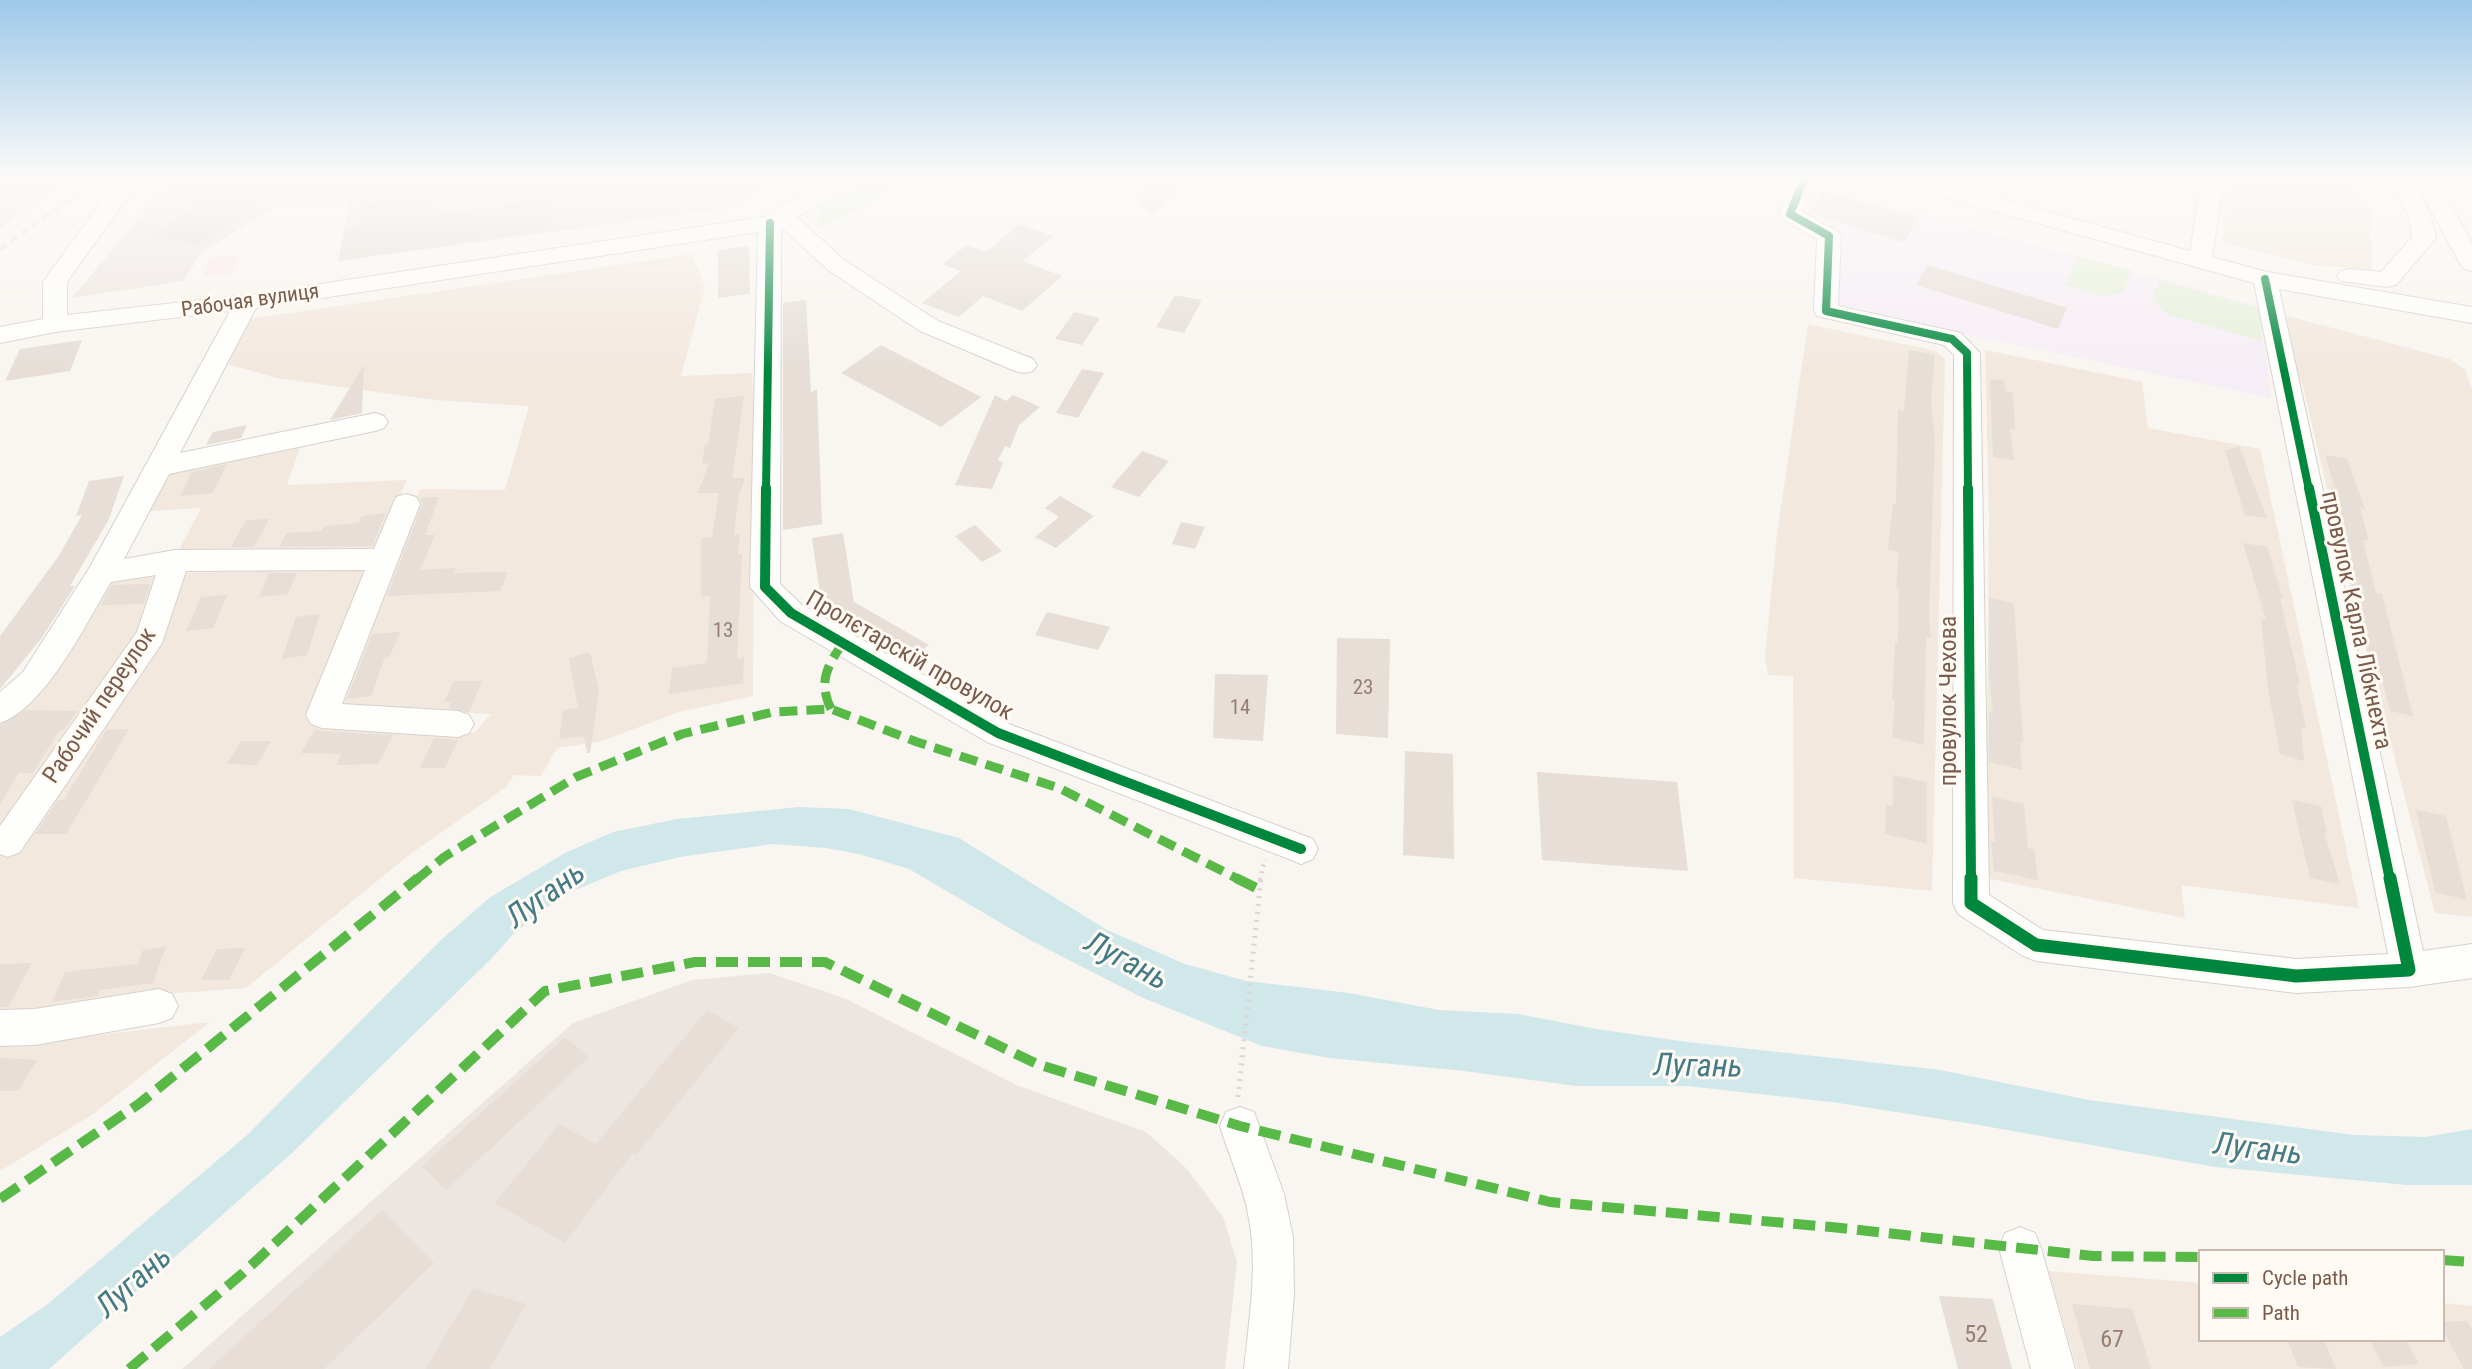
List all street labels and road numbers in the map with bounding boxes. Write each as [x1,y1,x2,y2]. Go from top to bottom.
street label: Рабочая вулиця [180,278,320,322]
street label: провулок Карла Лібкнехта [2316,488,2398,752]
street label: Пролєтарскій провулок [801,584,1019,726]
street label: провулок Чехова [1934,616,1962,786]
street label: Рабочий переулок [37,622,162,788]

